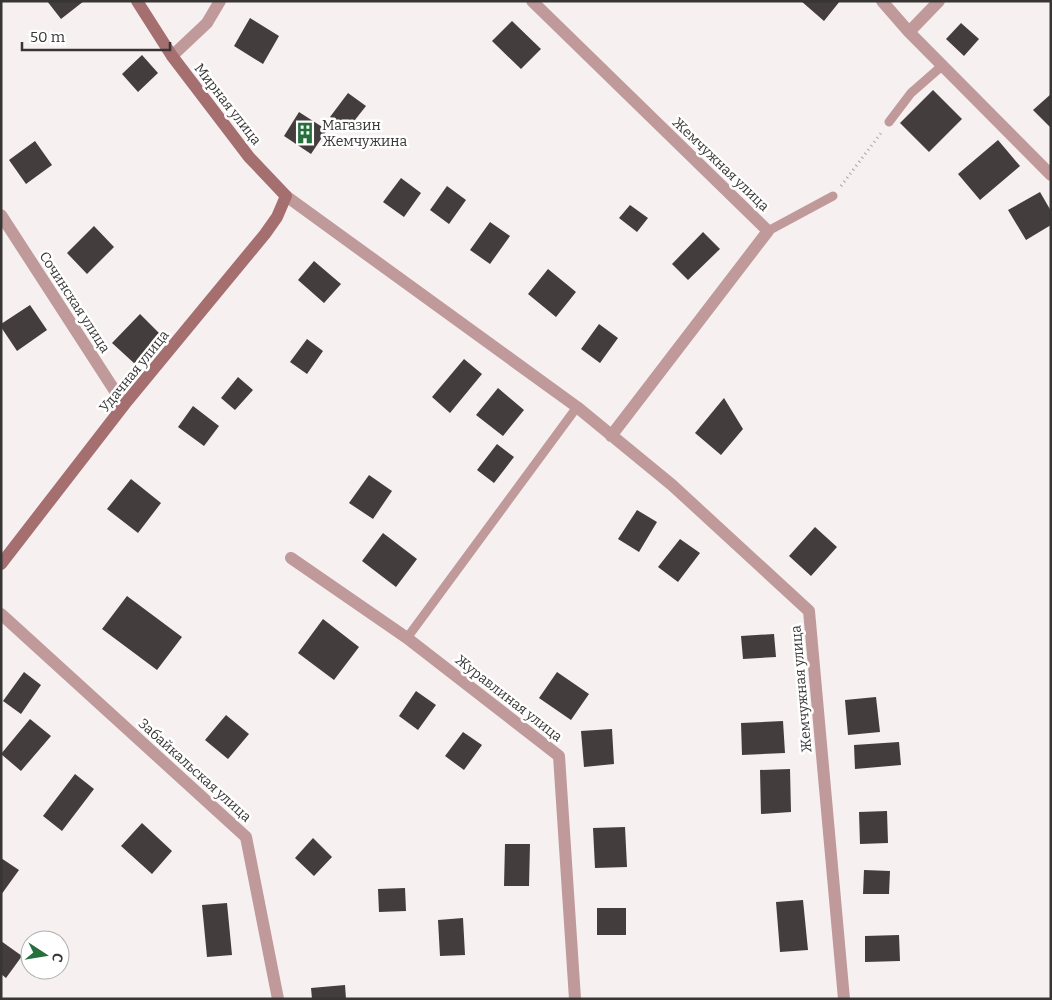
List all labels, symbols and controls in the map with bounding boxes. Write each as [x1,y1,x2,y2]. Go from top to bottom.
scale bar [22,20,170,52]
text: 50 m [30,28,66,46]
street label: Мирная улица [190,60,265,149]
street label: Жемчужная улица [669,114,773,215]
place label: Магазин Жемчужина [322,117,408,150]
building icon: Магазин Жемчужина [292,120,318,146]
street label: Сочинская улица [36,248,114,356]
street label: Удачная улица [96,326,173,416]
street label: Жемчужная улица [787,624,816,753]
street label: Журавлиная улица [452,651,566,746]
street label: Забайкальская улица [135,715,255,826]
north arrow [20,930,70,980]
text: С [48,951,66,964]

